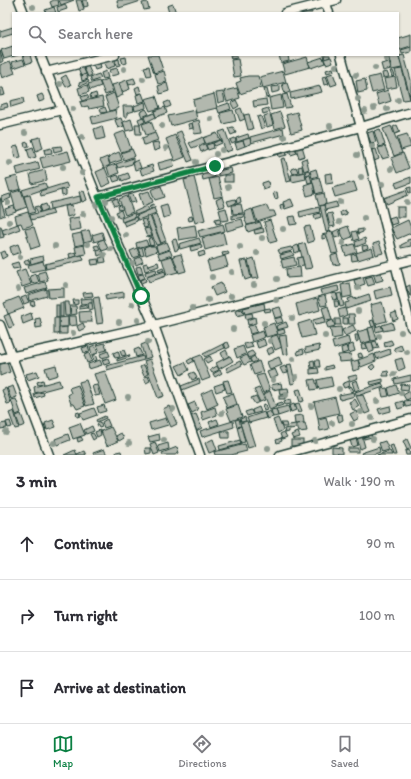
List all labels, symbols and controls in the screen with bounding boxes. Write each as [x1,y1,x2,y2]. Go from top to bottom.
search box [12,12,399,56]
icon: search [26,23,48,45]
text: Search here [58,25,133,43]
route end [206,157,224,175]
route start [132,287,150,305]
text: 3 min [16,471,57,491]
text: Walk · 190 m [324,474,395,489]
icon: ahead [16,533,38,555]
text: Continue [54,535,113,553]
text: 90 m [366,536,395,551]
icon: right [16,605,38,627]
text: Turn right [54,607,118,625]
text: 100 m [359,608,395,623]
icon: arrive [16,677,38,699]
text: Arrive at destination [54,679,186,697]
tab: Map [52,733,74,770]
tab: Directions [178,733,227,770]
tab: Saved [331,733,359,770]

